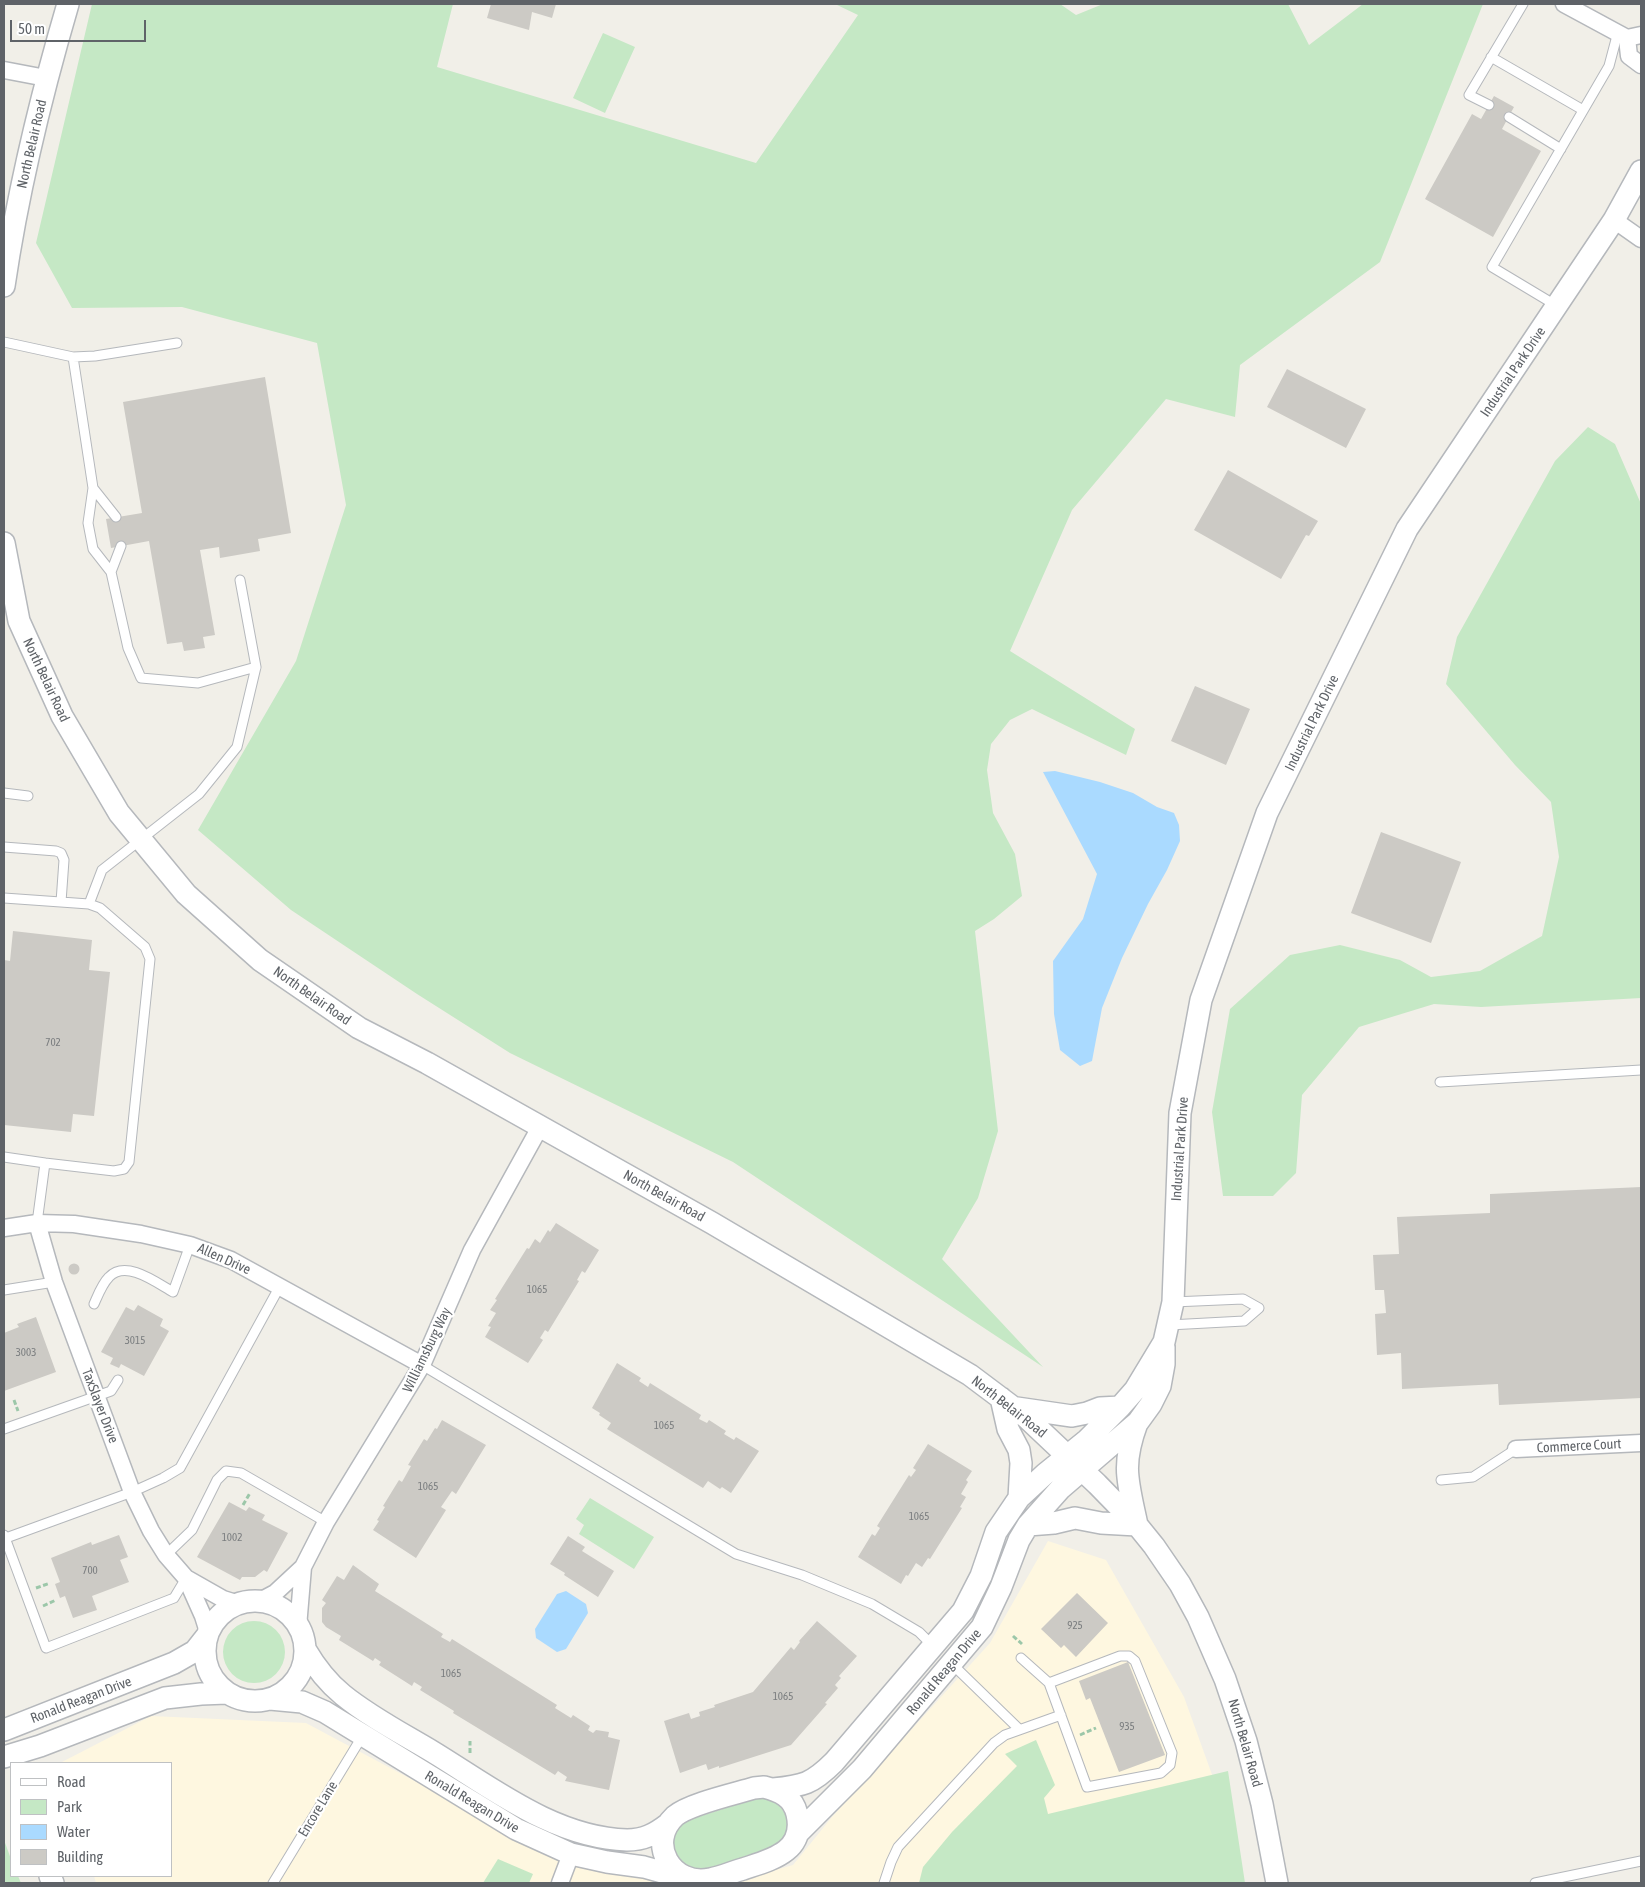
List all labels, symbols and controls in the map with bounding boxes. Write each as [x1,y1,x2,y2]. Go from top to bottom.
scale bar [12,10,149,42]
text: 50 m [18,20,45,37]
street label: North Belair Road [14,98,50,190]
street label: Industrial Park Drive [1477,324,1549,420]
street label: North Belair Road [19,635,73,725]
street label: Industrial Park Drive [1282,672,1342,774]
street label: North Belair Road [270,963,354,1029]
house number: 702 [45,1036,61,1050]
street label: Industrial Park Drive [1168,1096,1192,1202]
street label: North Belair Road [620,1167,708,1225]
street label: Allen Drive [195,1240,253,1278]
house number: 1065 [527,1283,547,1297]
street label: Williamsburg Way [399,1305,455,1395]
house number: 3015 [125,1334,145,1348]
house number: 3003 [16,1346,36,1360]
street label: TaxSlayer Drive [78,1366,122,1446]
street label: North Belair Road [968,1372,1050,1442]
house number: 1065 [654,1419,674,1433]
street label: Commerce Court [1536,1435,1622,1457]
house number: 1065 [418,1480,438,1494]
house number: 1065 [909,1510,929,1524]
house number: 1002 [222,1531,242,1545]
house number: 700 [82,1564,98,1578]
house number: 925 [1067,1619,1083,1633]
street label: Ronald Reagan Drive [903,1626,985,1718]
house number: 1065 [441,1667,461,1681]
street label: Ronald Reagan Drive [28,1673,134,1727]
house number: 1065 [773,1690,793,1704]
street label: North Belair Road [1224,1697,1266,1789]
house number: 935 [1119,1720,1135,1734]
legend [10,1762,172,1877]
street label: Ronald Reagan Drive [422,1767,522,1837]
text: Road [57,1773,86,1790]
street label: Encore Lane [295,1778,341,1840]
text: Park [57,1798,82,1815]
text: Water [57,1823,90,1840]
text: Building [57,1848,103,1865]

